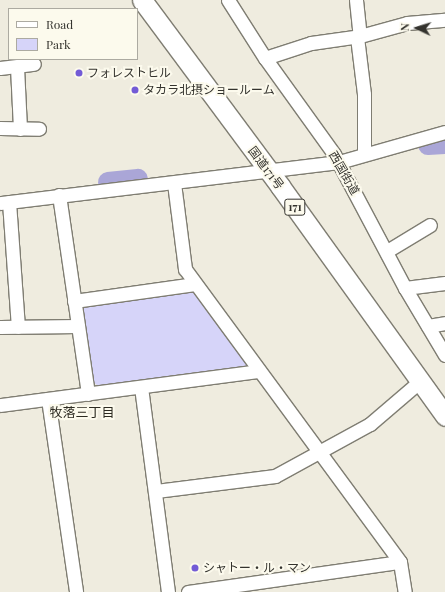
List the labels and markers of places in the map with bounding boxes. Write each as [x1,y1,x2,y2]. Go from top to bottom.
place label: フォレストヒル [87,66,171,80]
marker: フォレストヒル [74,68,84,78]
place label: タカラ北摂ショールーム [143,83,275,97]
marker: タカラ北摂ショールーム [130,85,140,95]
place label: シャトー・ル・マン [203,561,311,575]
marker: シャトー・ル・マン [190,563,200,573]

